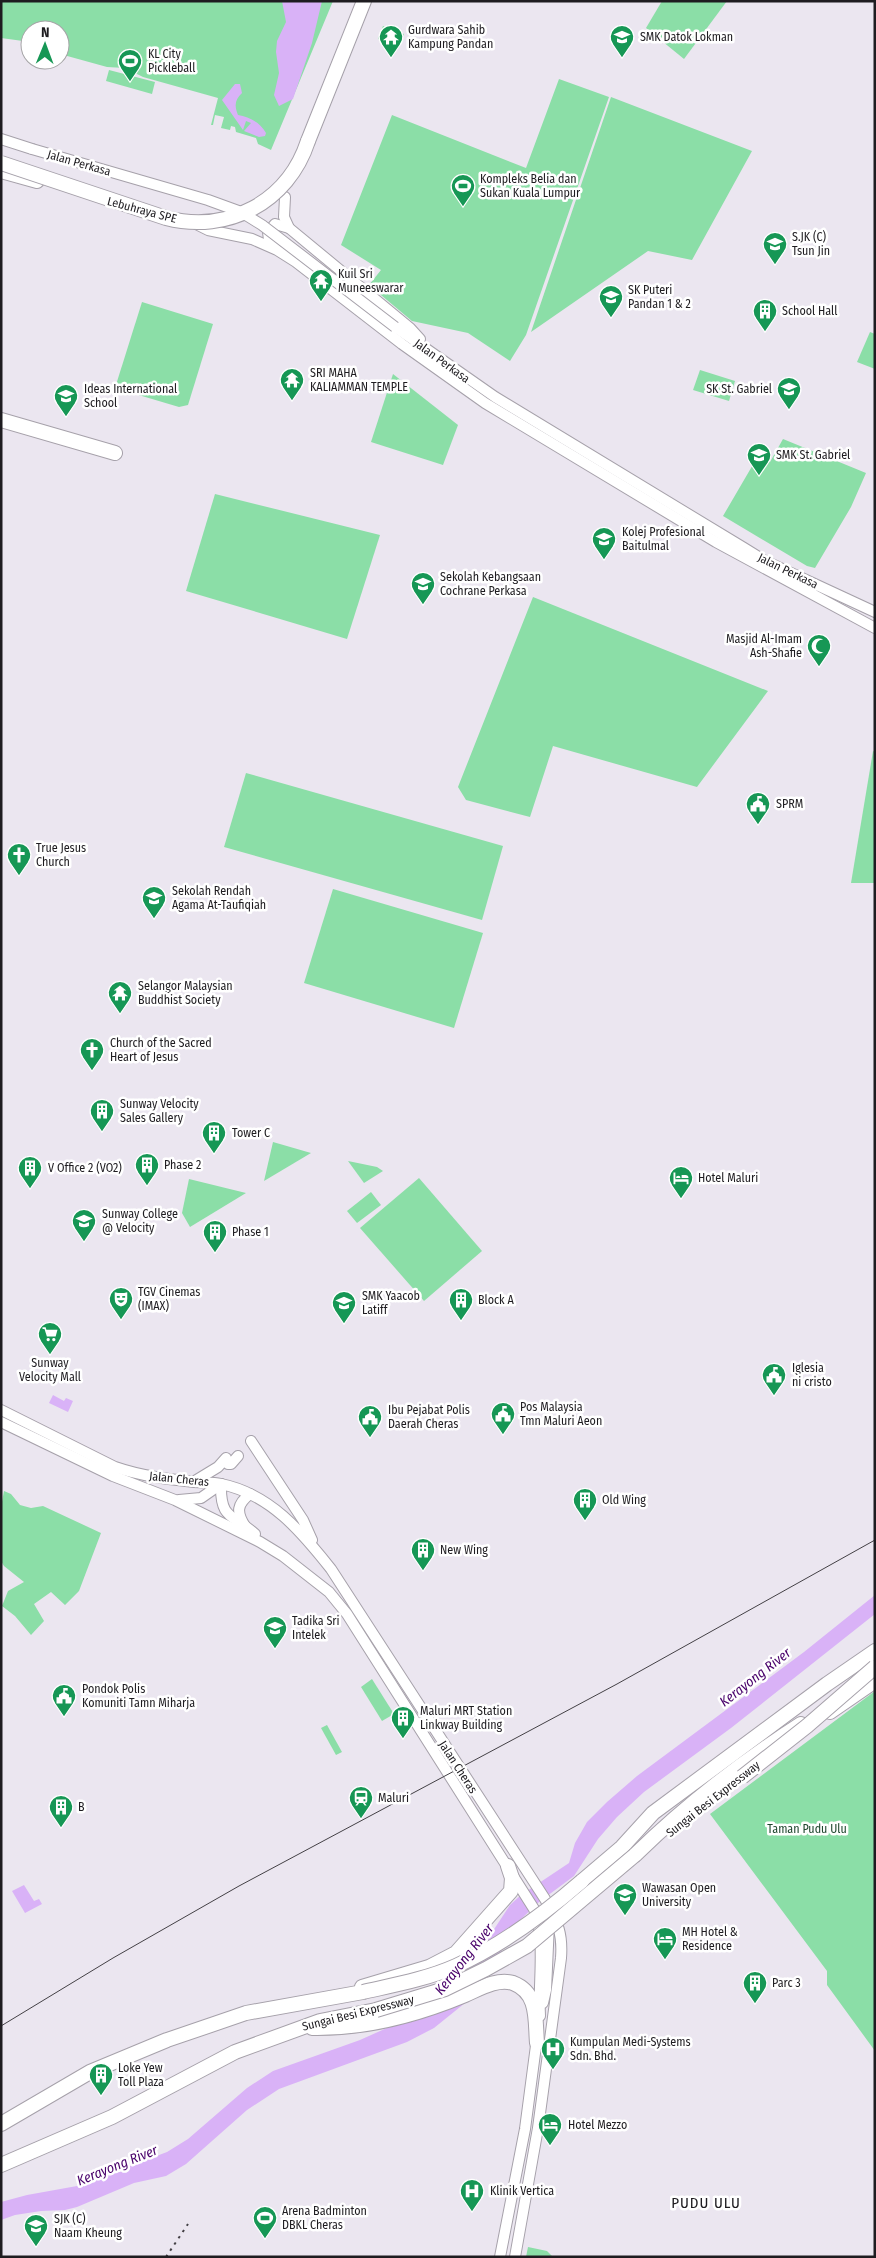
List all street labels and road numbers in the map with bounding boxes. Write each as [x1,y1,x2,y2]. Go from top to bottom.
street label: Jalan Perkasa [46,147,112,179]
street label: Lebuhraya SPE [106,194,179,226]
street label: Jalan Perkasa [411,336,473,386]
street label: Jalan Perkasa [756,550,821,592]
street label: Jalan Cheras [148,1469,210,1489]
street label: Jalan Cheras [436,1738,480,1796]
street label: Sungai Besi Expressway [663,1758,763,1840]
street label: Sungai Besi Expressway [301,1992,416,2034]

